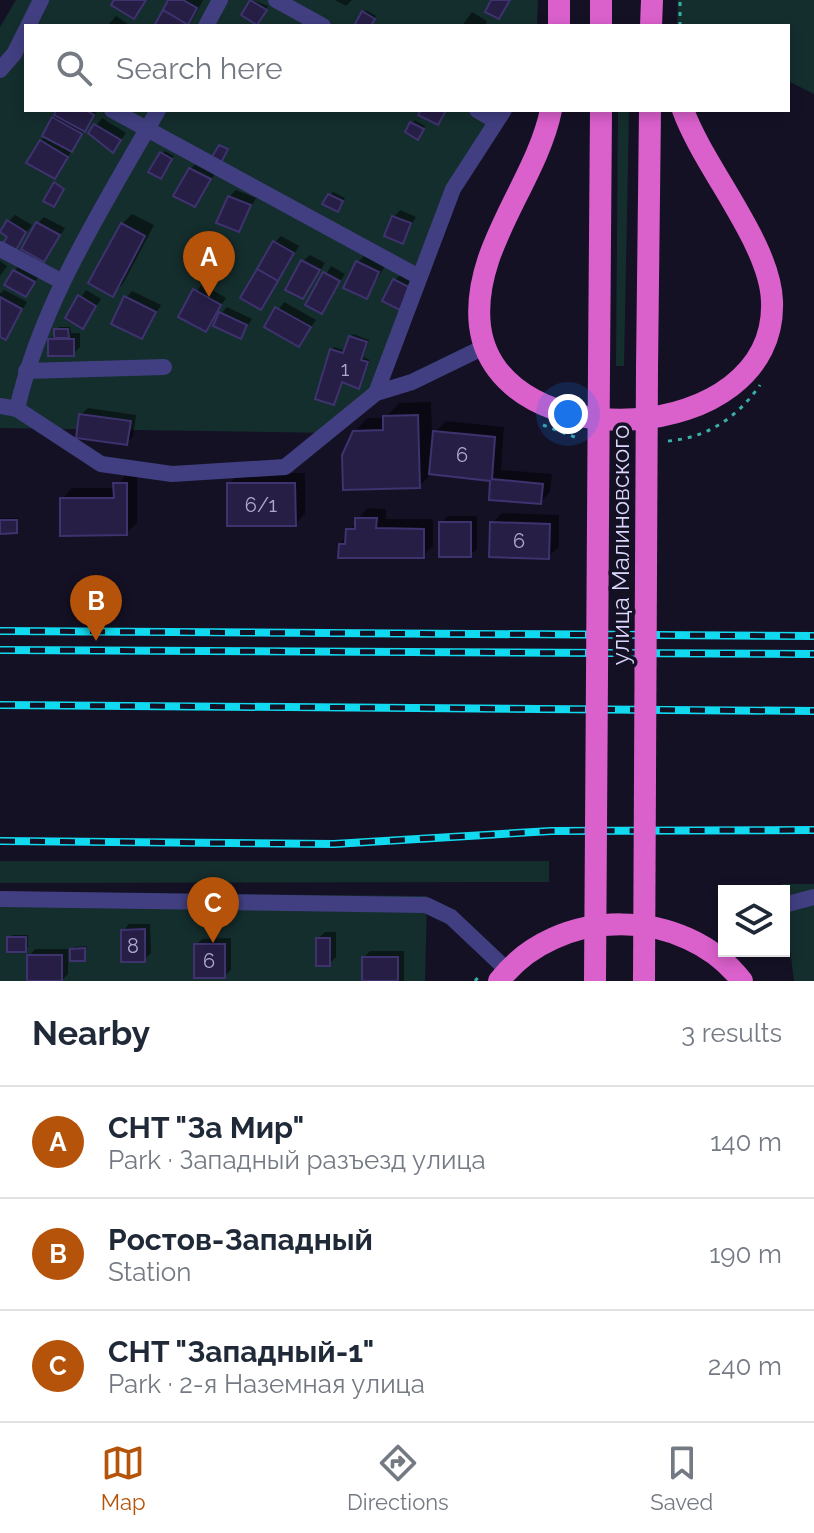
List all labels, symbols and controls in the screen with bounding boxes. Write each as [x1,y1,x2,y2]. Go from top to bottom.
search box [24,24,790,112]
icon: search [52,46,96,90]
text: Search here [116,51,283,86]
pin: A [183,231,235,297]
house number: 1 [341,357,350,381]
your location [548,394,588,434]
street label: улица Малиновского [606,425,635,665]
house number: 6 [456,443,468,467]
house number: 6/1 [245,493,278,517]
house number: 6 [513,529,525,553]
pin: B [70,575,122,641]
pin: C [187,877,239,943]
map controls [718,885,790,957]
button: layers [718,885,790,957]
house number: 8 [127,934,139,958]
house number: 6 [203,949,215,973]
text: Nearby [32,1013,150,1053]
text: 3 results [681,1018,782,1048]
text: СНТ "За Мир" [108,1110,304,1145]
text: A [49,1127,67,1157]
text: 140 m [710,1127,782,1157]
text: Park · Западный разъезд улица [108,1145,486,1175]
text: Ростов-Западный [108,1222,373,1257]
text: B [49,1239,67,1269]
text: 190 m [709,1239,782,1269]
text: Station [108,1257,191,1287]
text: СНТ "Западный-1" [108,1334,374,1369]
text: C [49,1351,67,1381]
text: 240 m [708,1351,782,1381]
text: Park · 2-я Наземная улица [108,1369,425,1399]
tab: Map [101,1441,146,1515]
tab: Directions [347,1441,449,1515]
tab: Saved [650,1441,713,1515]

